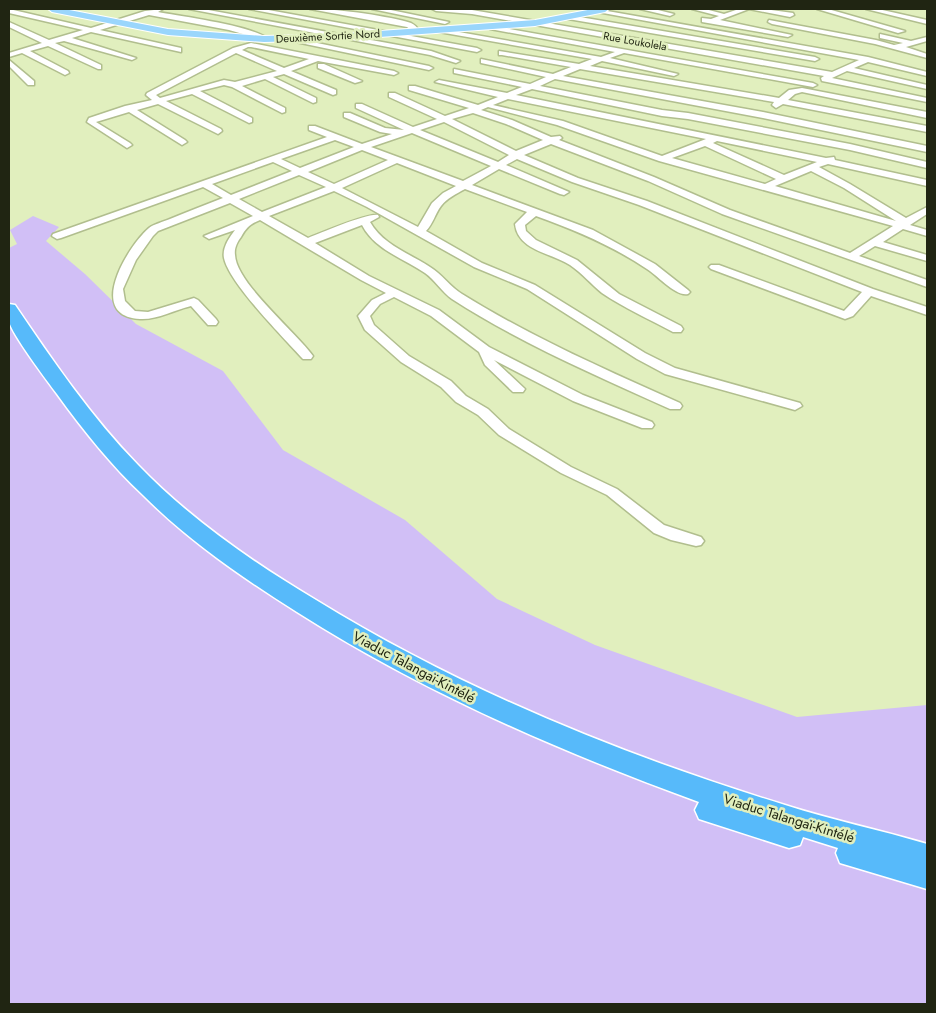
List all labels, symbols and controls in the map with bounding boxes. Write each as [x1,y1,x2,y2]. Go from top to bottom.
street label: Deuxième Sortie Nord [275,25,381,47]
street label: Rue Loukolela [602,28,668,54]
street label: Viaduc Talangaï-Kintélé [349,626,479,708]
street label: Viaduc Talangaï-Kintélé [721,789,857,847]

